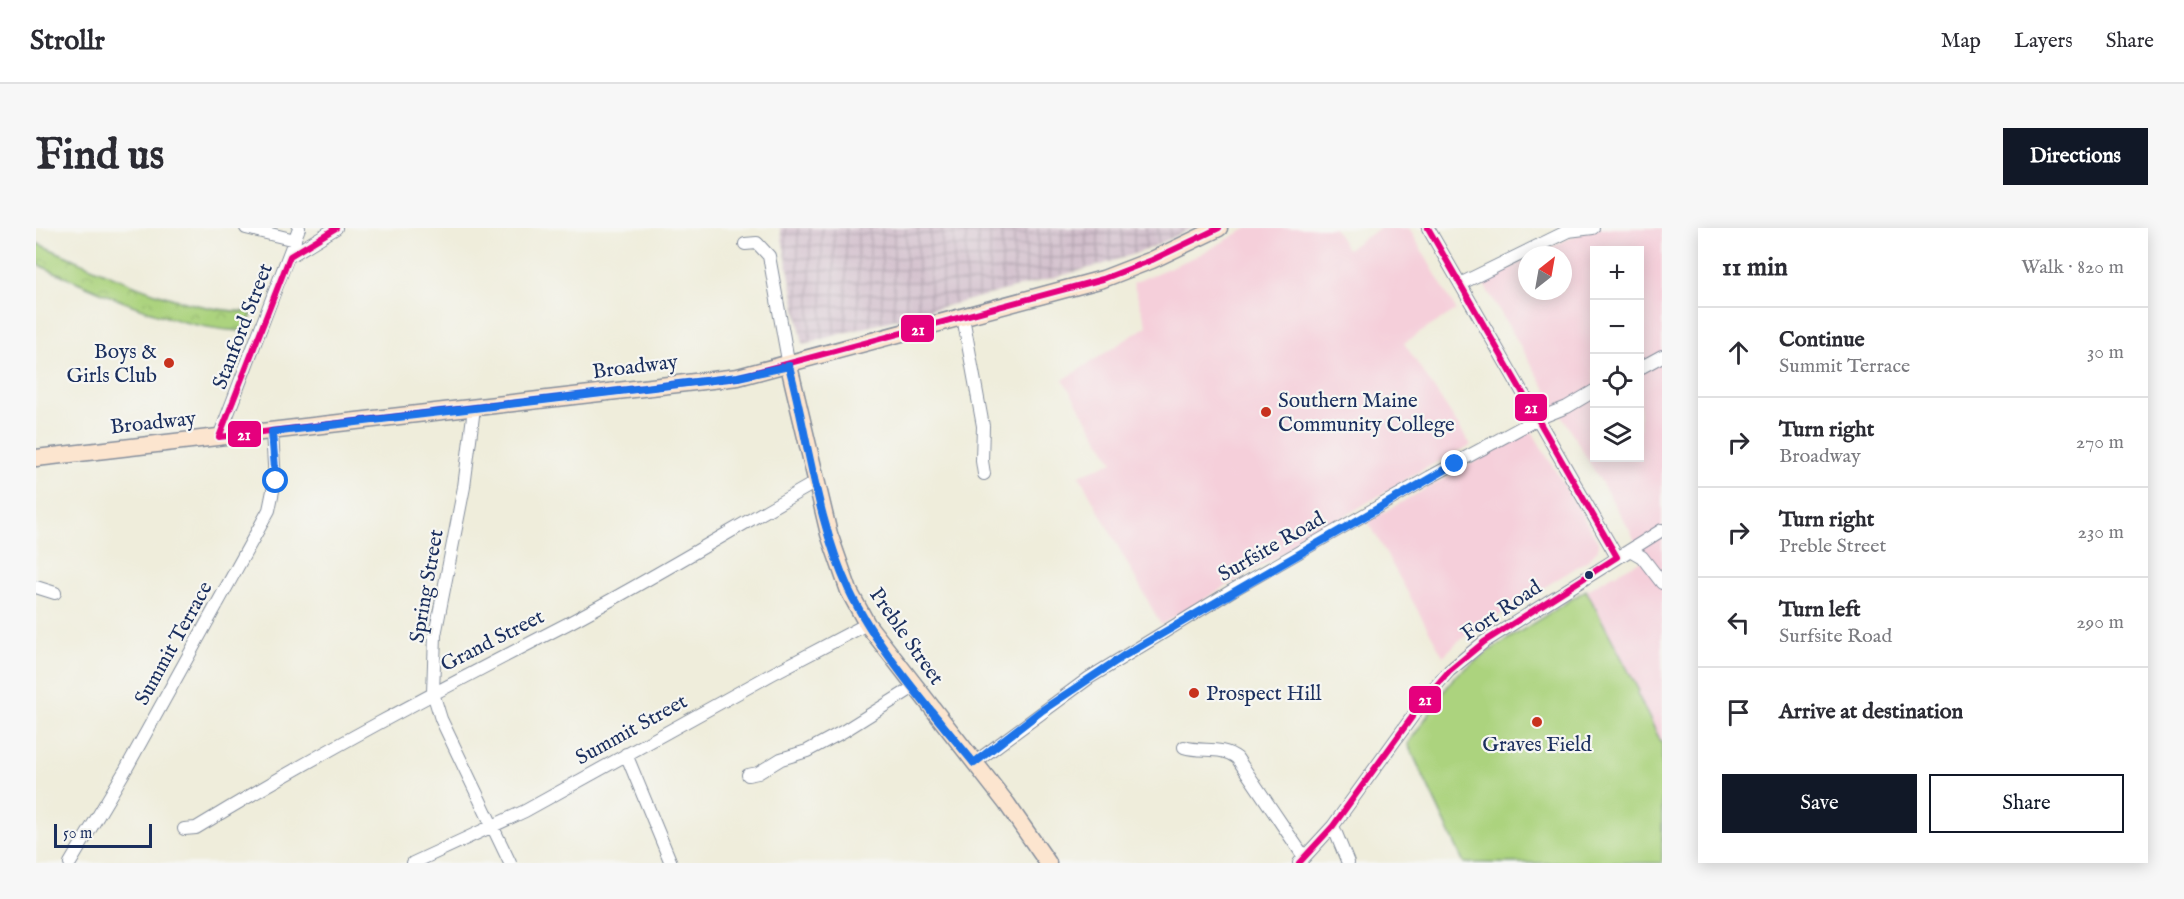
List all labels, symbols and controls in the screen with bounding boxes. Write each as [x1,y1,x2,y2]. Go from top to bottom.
text: Strollr [30,24,105,59]
text: Map [1941,28,1981,55]
text: Layers [2014,28,2073,55]
text: Share [2106,28,2154,55]
button: Directions [2003,128,2148,185]
text: Find us [36,130,164,183]
north arrow [1518,246,1572,300]
map controls [1590,246,1644,462]
button: + [1590,246,1644,300]
text: 11 min [1722,251,1788,284]
text: Walk · 820 m [2021,255,2124,280]
street label: Stanford Street [207,260,280,393]
button: − [1590,300,1644,354]
line badge: 21 [900,314,935,343]
text: 21 [911,321,925,341]
text: Continue [1779,326,1865,354]
icon: ahead [1722,336,1755,369]
place label: Boys & Girls Club [66,339,157,390]
text: 30 m [2087,340,2124,365]
street label: Broadway [591,349,680,386]
button: locate [1590,354,1644,408]
text: Summit Terrace [1779,354,1910,379]
marker: Boys & Girls Club [162,356,176,370]
place label: Southern Maine Community College [1278,388,1455,439]
line badge: 21 [1514,393,1548,422]
text: 21 [1524,399,1538,419]
marker: Southern Maine Community College [1259,405,1273,419]
street label: Broadway [109,406,198,441]
button: layers [1590,408,1644,462]
text: Turn right [1779,416,1874,444]
line badge: 21 [227,420,262,448]
text: 21 [237,426,251,446]
icon: right [1722,426,1755,459]
text: 270 m [2076,430,2124,455]
text: Broadway [1779,444,1861,469]
route end [1441,450,1467,476]
route start [262,467,288,493]
street label: Surfsite Road [1214,506,1331,589]
text: Turn right [1779,506,1874,534]
icon: right [1722,516,1755,549]
text: 230 m [2078,520,2124,545]
street label: Spring Street [404,527,451,645]
text: Preble Street [1779,534,1886,559]
unlabelled marker [1583,569,1595,581]
street label: Fort Road [1456,574,1548,648]
street label: Summit Terrace [129,577,220,710]
street label: Preble Street [862,583,949,691]
text: Turn left [1779,596,1861,624]
street label: Grand Street [436,604,549,679]
icon: left [1722,606,1755,639]
text: 290 m [2076,610,2124,635]
text: Surfsite Road [1779,624,1892,649]
place label: Prospect Hill [1206,681,1322,708]
line badge: 21 [1408,685,1442,714]
marker: Prospect Hill [1187,686,1201,700]
street label: Summit Street [571,689,692,772]
text: 21 [1418,691,1432,711]
icon: arrive [1722,696,1755,729]
text: Arrive at destination [1779,698,1963,726]
marker: Graves Field [1530,715,1544,729]
place label: Graves Field [1482,732,1593,759]
button: Save [1722,774,1917,833]
button: Share [1929,774,2124,833]
scale bar [54,821,152,848]
text: 50 m [63,824,92,844]

